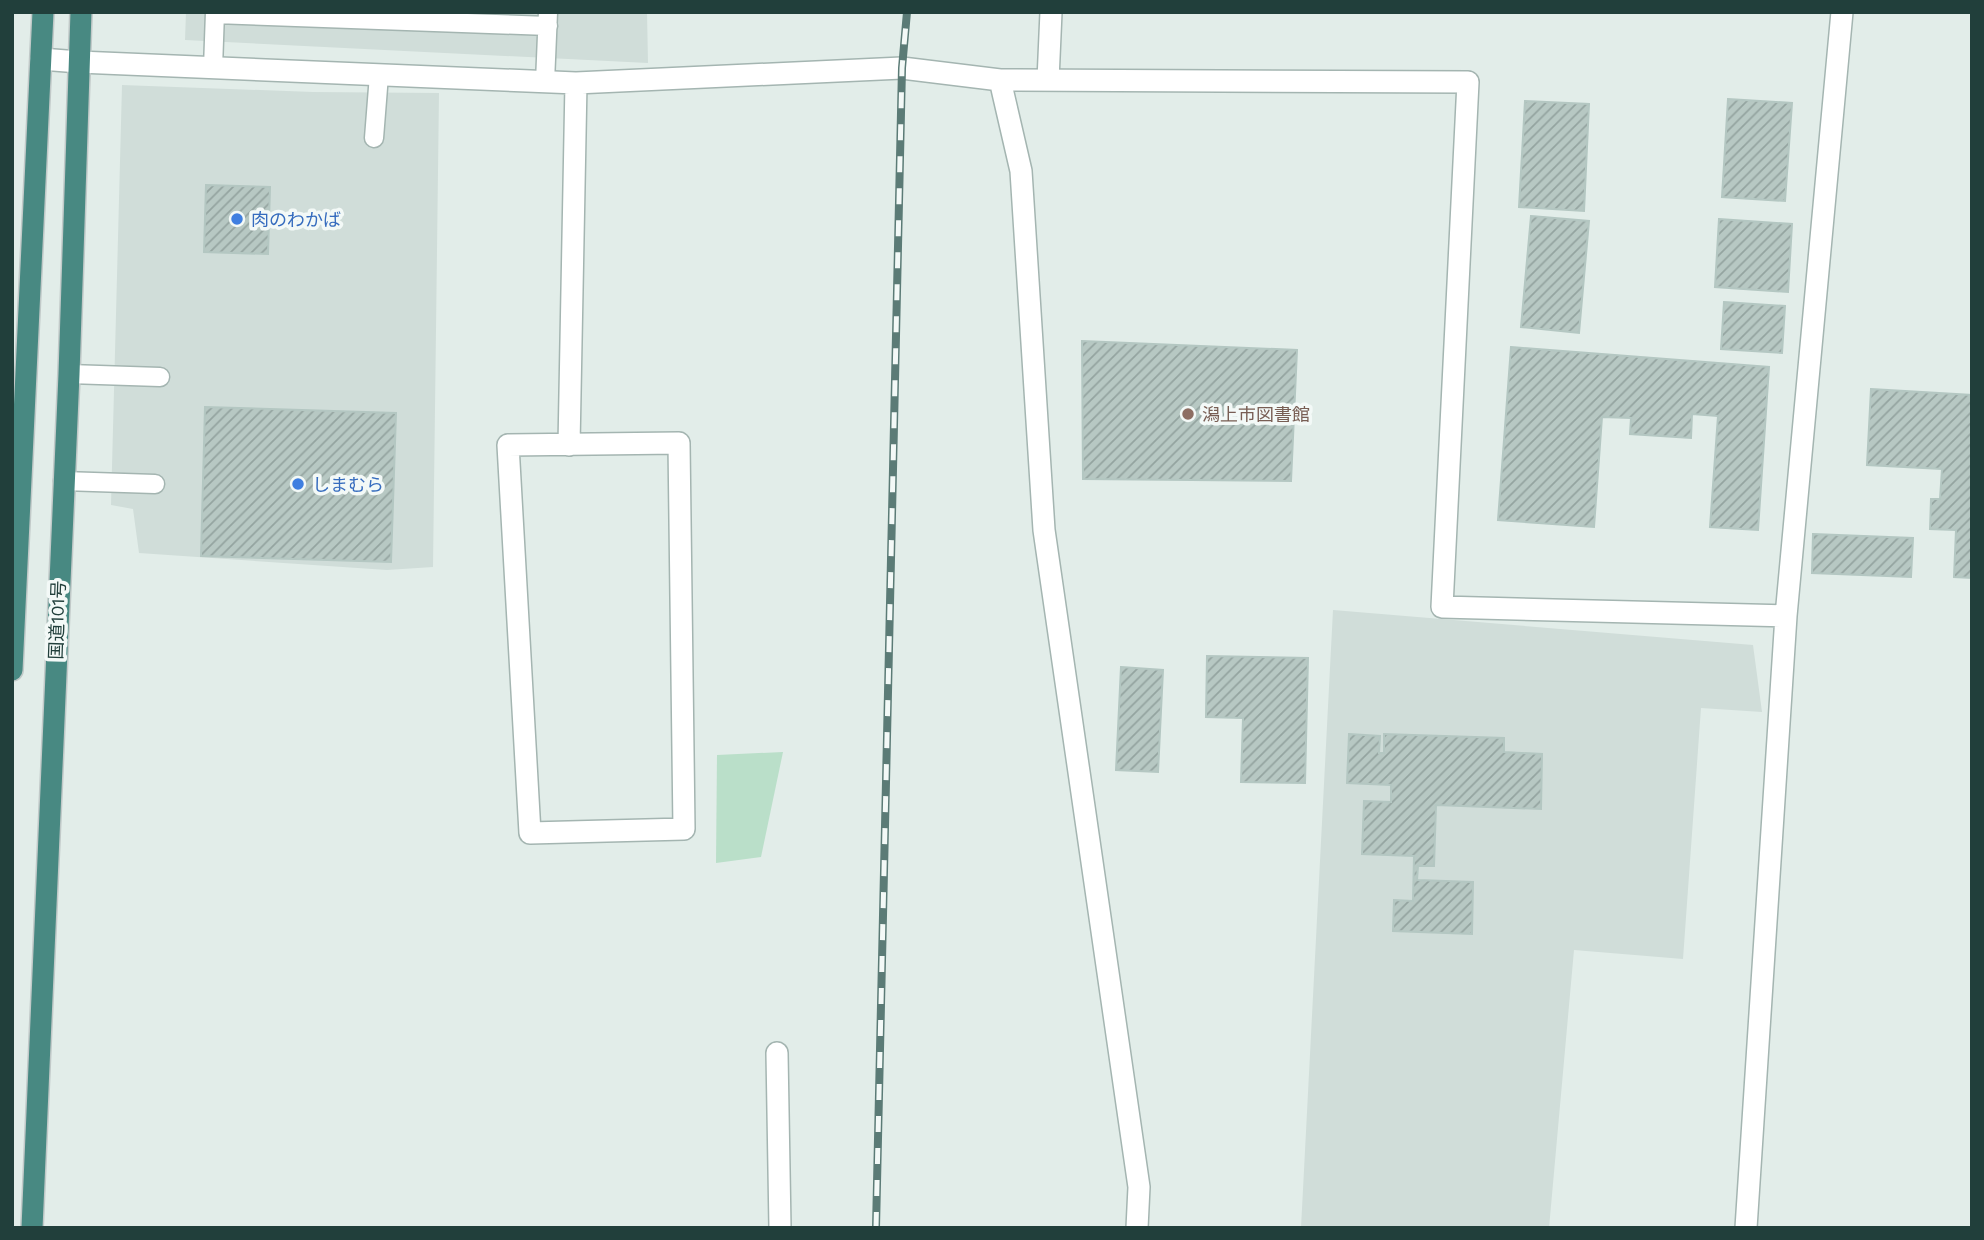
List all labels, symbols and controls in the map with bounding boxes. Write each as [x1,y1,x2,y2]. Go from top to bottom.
place label: 肉のわかば [251,209,341,230]
marker: 肉のわかば [229,211,245,227]
place label: 潟上市図書館 [1202,404,1310,425]
marker: 潟上市図書館 [1180,406,1196,422]
place label: しまむら [312,474,384,495]
marker: しまむら [290,476,306,492]
street label: 国道101号 [45,580,69,660]

